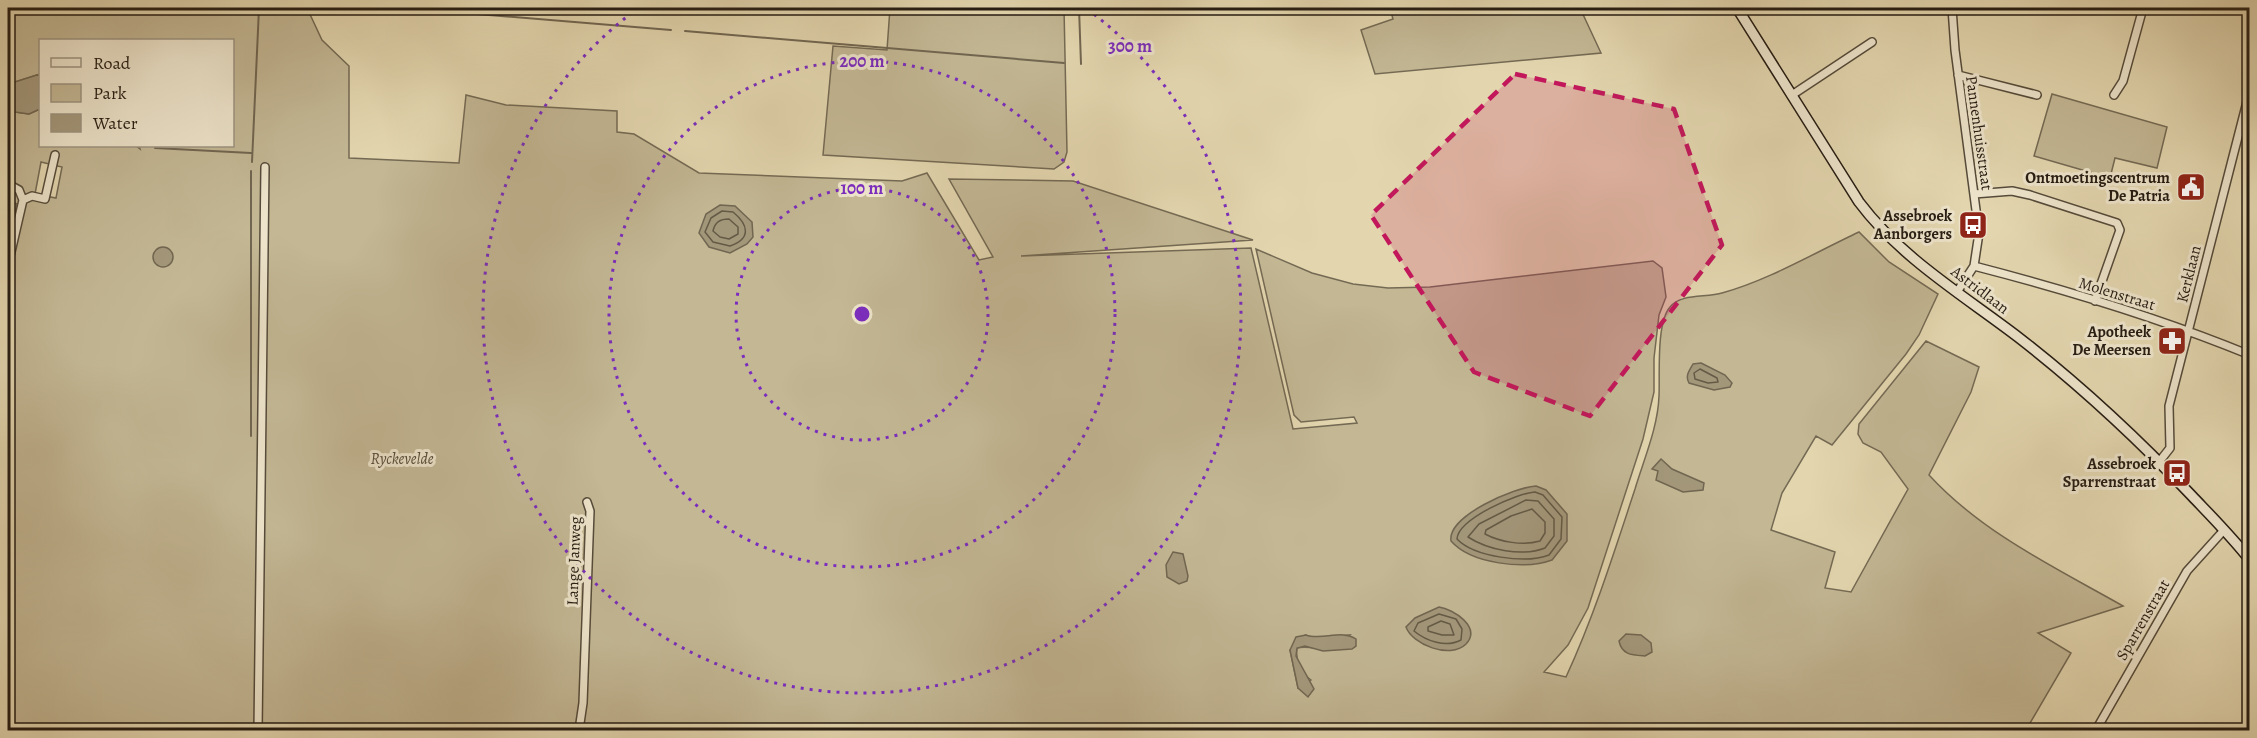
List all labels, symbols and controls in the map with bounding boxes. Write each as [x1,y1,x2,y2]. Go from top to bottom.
text: 300 m [1108,34,1152,58]
legend [39,39,234,147]
text: 200 m [839,49,885,73]
text: Road [93,51,131,75]
street label: Pannenhuisstraat [1960,74,1998,192]
text: Park [93,81,127,105]
text: Water [92,111,138,135]
place label: Ontmoetingscentrum De Patria [2025,167,2171,207]
public building icon: Ontmoetingscentrum De Patria [2175,171,2207,203]
text: 100 m [841,176,883,200]
place label: Assebroek Aanborgers [1873,205,1953,245]
bus stop icon: Assebroek Aanborgers [1957,209,1989,241]
street label: Kerklaan [2171,243,2207,305]
street label: Astridlaan [1945,260,2014,319]
street label: Molenstraat [2076,272,2158,316]
centre of rings [852,304,872,324]
place label: Apotheek De Meersen [2072,321,2152,361]
pharmacy icon: Apotheek De Meersen [2156,325,2188,357]
park label: Ryckevelde [370,448,434,470]
place label: Assebroek Sparrenstraat [2063,453,2157,493]
bus stop icon: Assebroek Sparrenstraat [2161,457,2193,489]
street label: Lange Janweg [561,516,587,606]
street label: Sparrenstraat [2111,575,2175,665]

